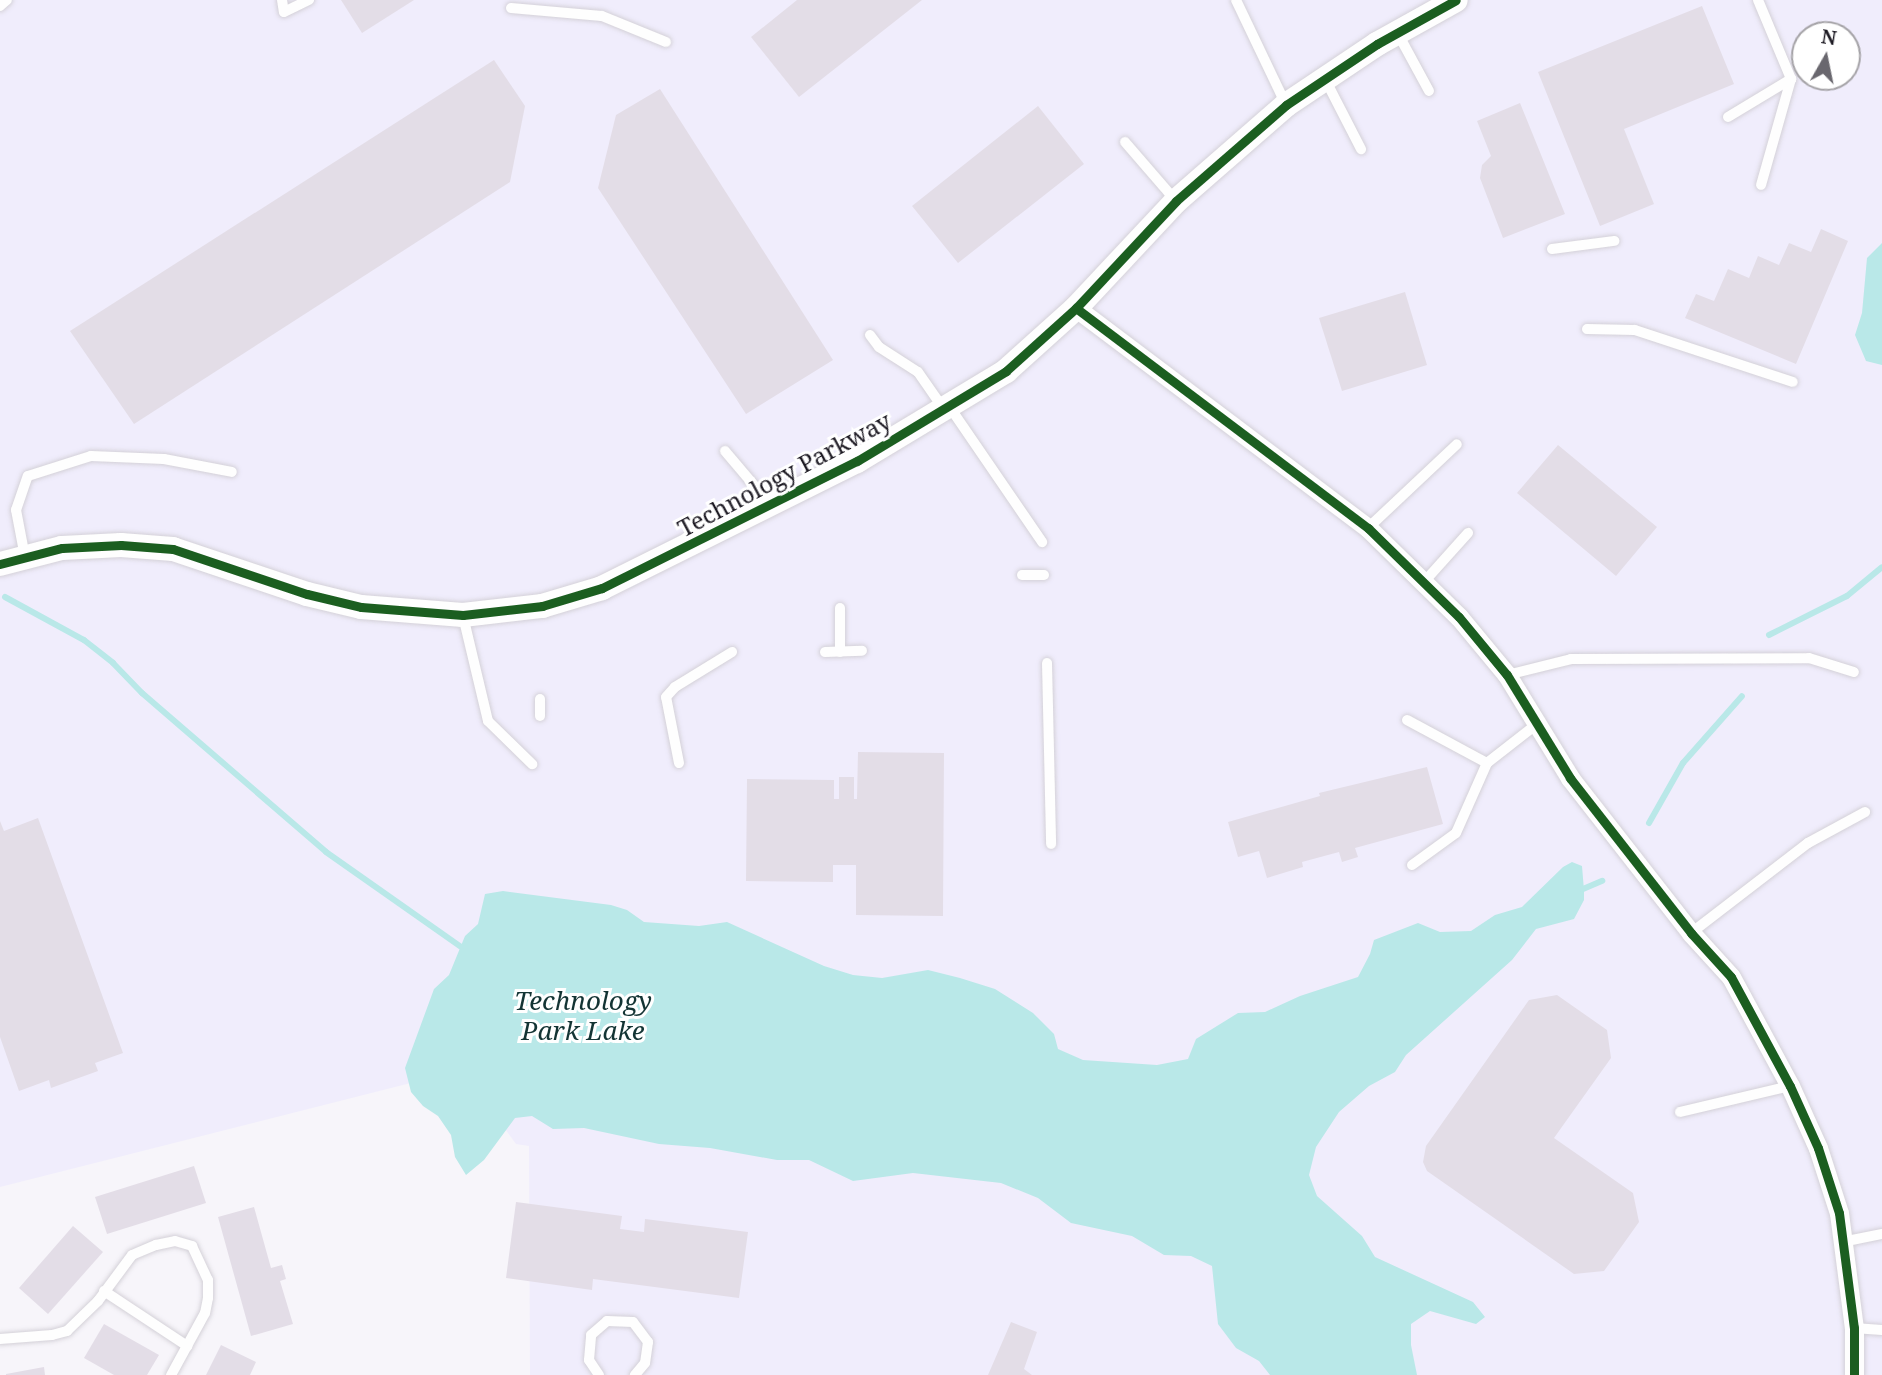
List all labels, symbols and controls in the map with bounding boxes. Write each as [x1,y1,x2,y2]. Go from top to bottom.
north arrow [1791,21,1861,91]
text: N [1820,23,1838,51]
street label: Technology Parkway [672,406,896,542]
water label: Technology Park Lake [514,985,652,1046]

